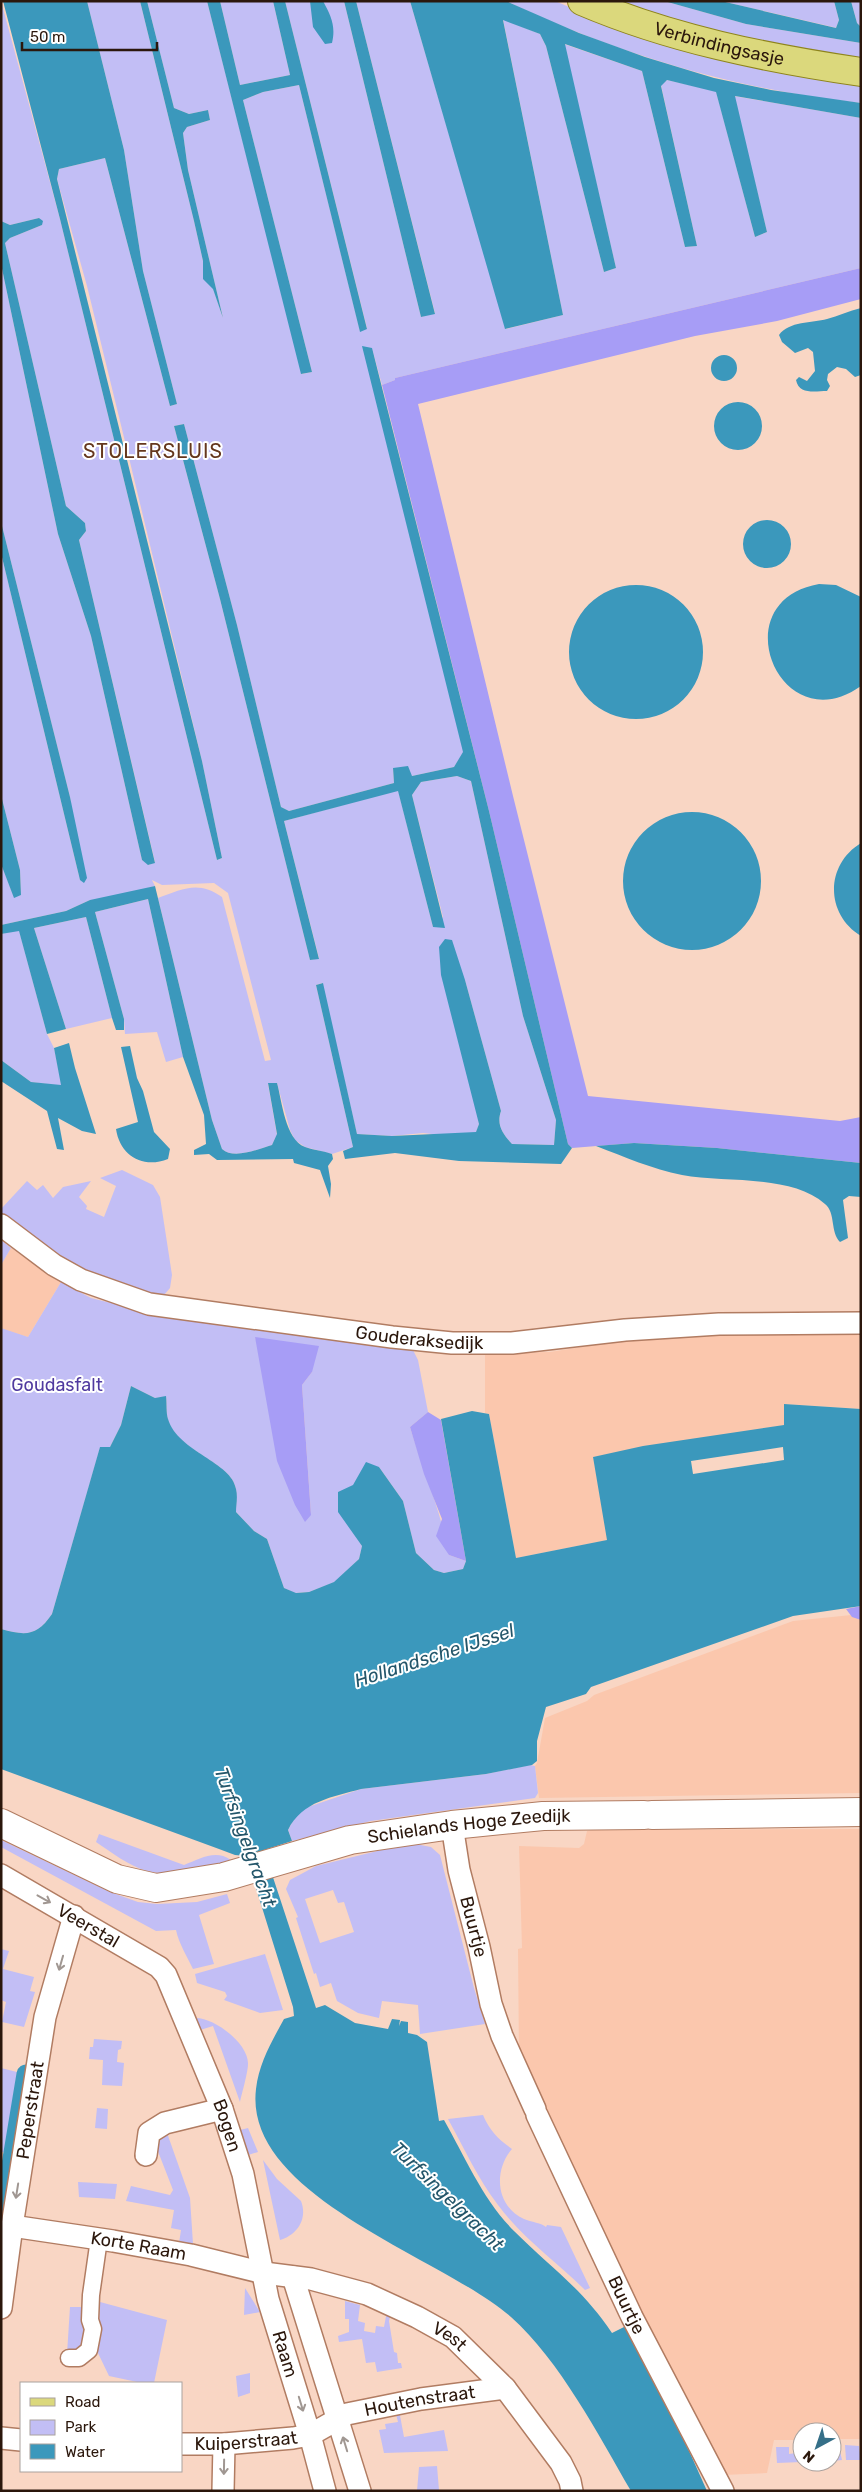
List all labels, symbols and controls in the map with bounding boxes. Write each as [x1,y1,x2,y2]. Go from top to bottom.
street label: Verbindingsasje [651,17,786,70]
scale bar [22,20,158,52]
text: 50 m [30,28,65,46]
district label: STOLERSLUIS [83,439,223,463]
street label: Gouderaksedijk [354,1321,484,1354]
park label: Goudasfalt [11,1374,103,1396]
water label: Hollandsche IJssel [351,1619,517,1692]
water label: Turfsingelgracht [210,1764,282,1911]
street label: Schielands Hoge Zeedijk [366,1805,571,1848]
one-way arrow [36,1894,50,1904]
street label: Buurtje [455,1894,492,1959]
street label: Veerstal [53,1899,123,1953]
one-way arrow [56,1954,65,1970]
street label: Peperstraat [12,2060,49,2161]
street label: Bogen [208,2096,246,2155]
water label: Turfsingelgracht [387,2137,509,2256]
one-way arrow [12,2182,22,2198]
street label: Korte Raam [89,2227,188,2265]
street label: Buurtje [603,2272,650,2338]
street label: Vest [429,2317,472,2356]
street label: Raam [267,2328,303,2380]
street label: Houtenstraat [362,2381,476,2421]
legend [20,2382,182,2472]
text: Road [65,2393,101,2411]
one-way arrow [296,2396,306,2412]
text: Park [65,2418,96,2436]
north arrow [792,2422,842,2472]
street label: Kuiperstraat [194,2426,299,2455]
one-way arrow [340,2436,350,2452]
text: Water [65,2443,105,2461]
text: N [800,2447,818,2466]
one-way arrow [219,2459,229,2475]

